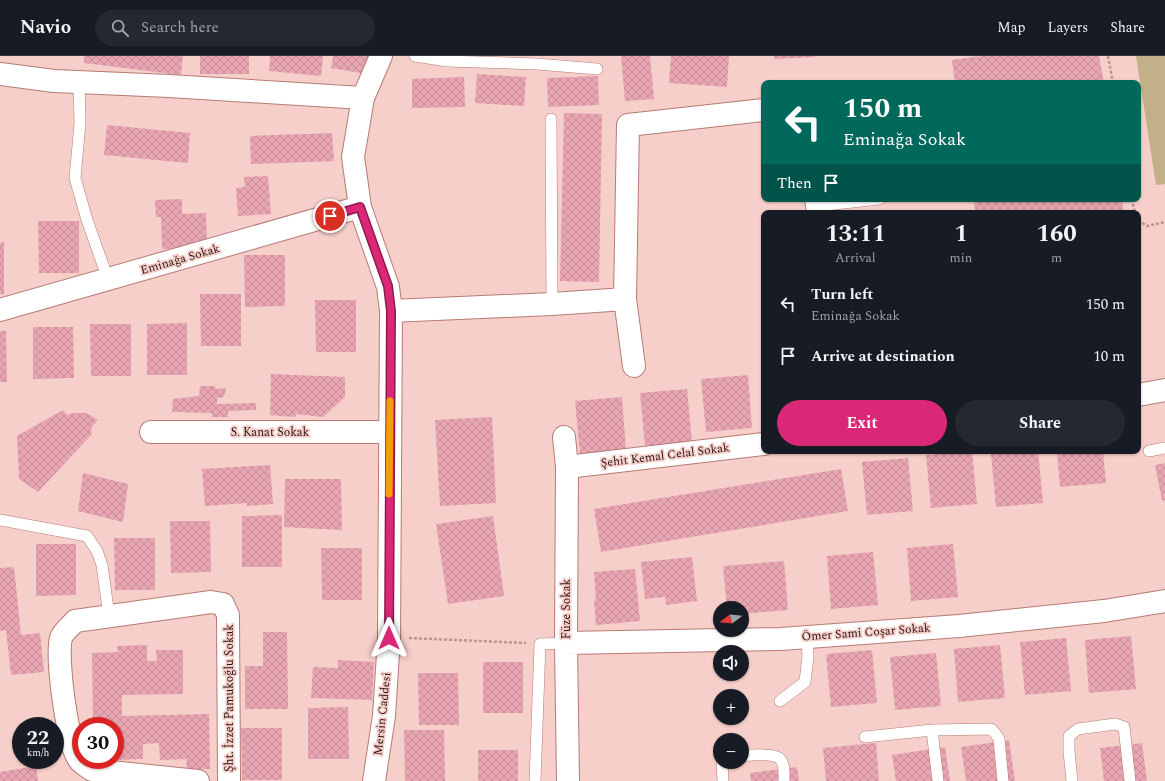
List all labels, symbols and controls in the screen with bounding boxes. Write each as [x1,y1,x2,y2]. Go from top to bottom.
search box [95,10,375,46]
text: Navio [20,13,71,42]
text: Search here [141,16,219,39]
icon: search [109,17,131,39]
text: Map [997,17,1026,38]
text: Layers [1048,17,1088,38]
text: Share [1110,17,1145,38]
text: 150 m [843,87,922,130]
icon: left [777,96,829,148]
text: Eminağa Sokak [843,126,966,153]
text: Then [777,172,812,195]
icon: arrive [820,172,842,194]
pin [313,199,347,233]
icon: arrive [319,205,341,227]
text: 13:11 [825,216,885,252]
text: 1 [954,216,968,252]
text: 160 [1036,216,1077,252]
street label: Eminağa Sokak [138,239,222,280]
text: Arrival [835,248,876,268]
text: min [950,248,972,268]
text: m [1051,248,1062,268]
text: Turn left [811,283,873,306]
icon: left [777,293,799,315]
text: 150 m [1086,293,1125,316]
text: Eminağa Sokak [811,306,900,326]
icon: arrive [777,345,799,367]
text: Arrive at destination [811,345,955,368]
text: 10 m [1093,345,1125,368]
button: Exit [777,400,947,446]
button: Share [955,400,1125,446]
street label: S. Kanat Sokak [231,423,310,442]
street label: Şehit Kemal Celal Sokak [600,438,731,473]
street label: Füze Sokak [557,578,576,639]
north arrow [713,601,749,637]
map controls [713,601,749,769]
position arrow [368,617,410,659]
street label: Ömer Sami Coşar Sokak [801,618,931,646]
street label: Şht. İzzet Pamukoğlu Sokak [220,624,239,772]
button: sound [713,645,749,681]
street label: Mersin Caddesi [369,671,396,757]
button: + [713,689,749,725]
speed limit sign: 30 [72,717,124,769]
text: 22 [27,723,49,753]
button: − [713,733,749,769]
text: km/h [27,745,49,761]

